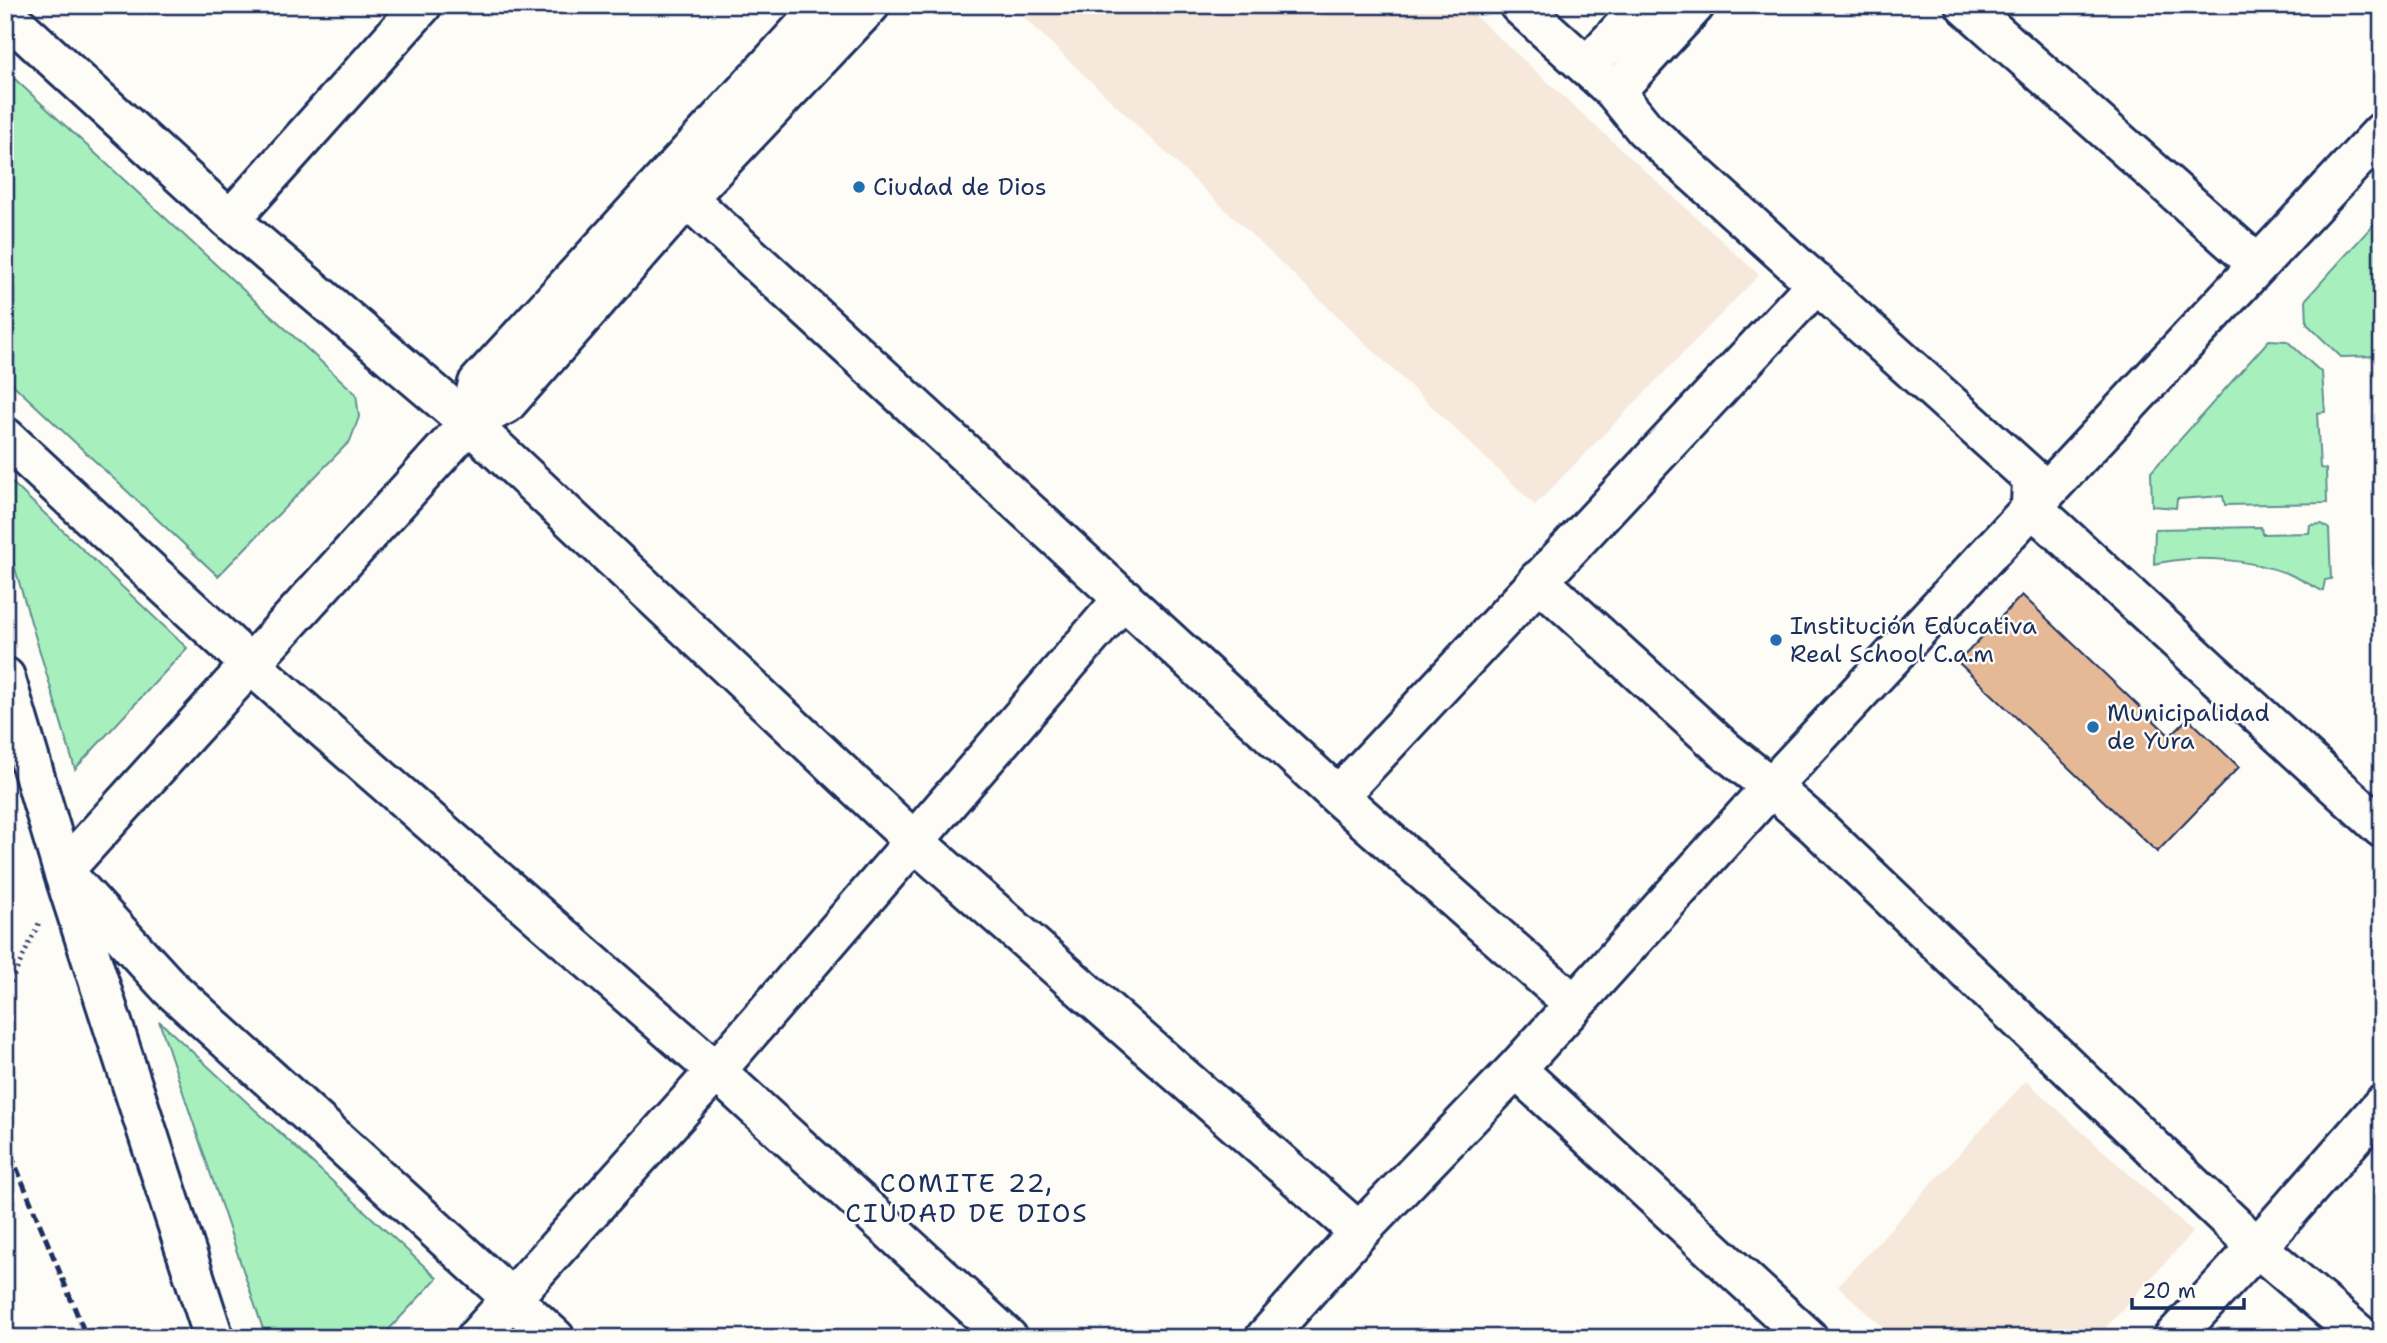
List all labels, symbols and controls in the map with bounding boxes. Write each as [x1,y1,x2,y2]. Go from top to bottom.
place label: Ciudad de Dios [873,171,1047,203]
marker: Ciudad de Dios [851,179,867,195]
place label: Institución Educativa Real School C.a.m [1790,610,2037,670]
marker: Institución Educativa Real School C.a.m [1768,632,1784,648]
place label: Municipalidad de Yura [2107,697,2270,757]
marker: Municipalidad de Yura [2085,719,2101,735]
district label: COMITE 22, CIUDAD DE DIOS [845,1165,1089,1230]
scale bar [2132,1266,2244,1310]
text: 20 m [2142,1277,2196,1305]

